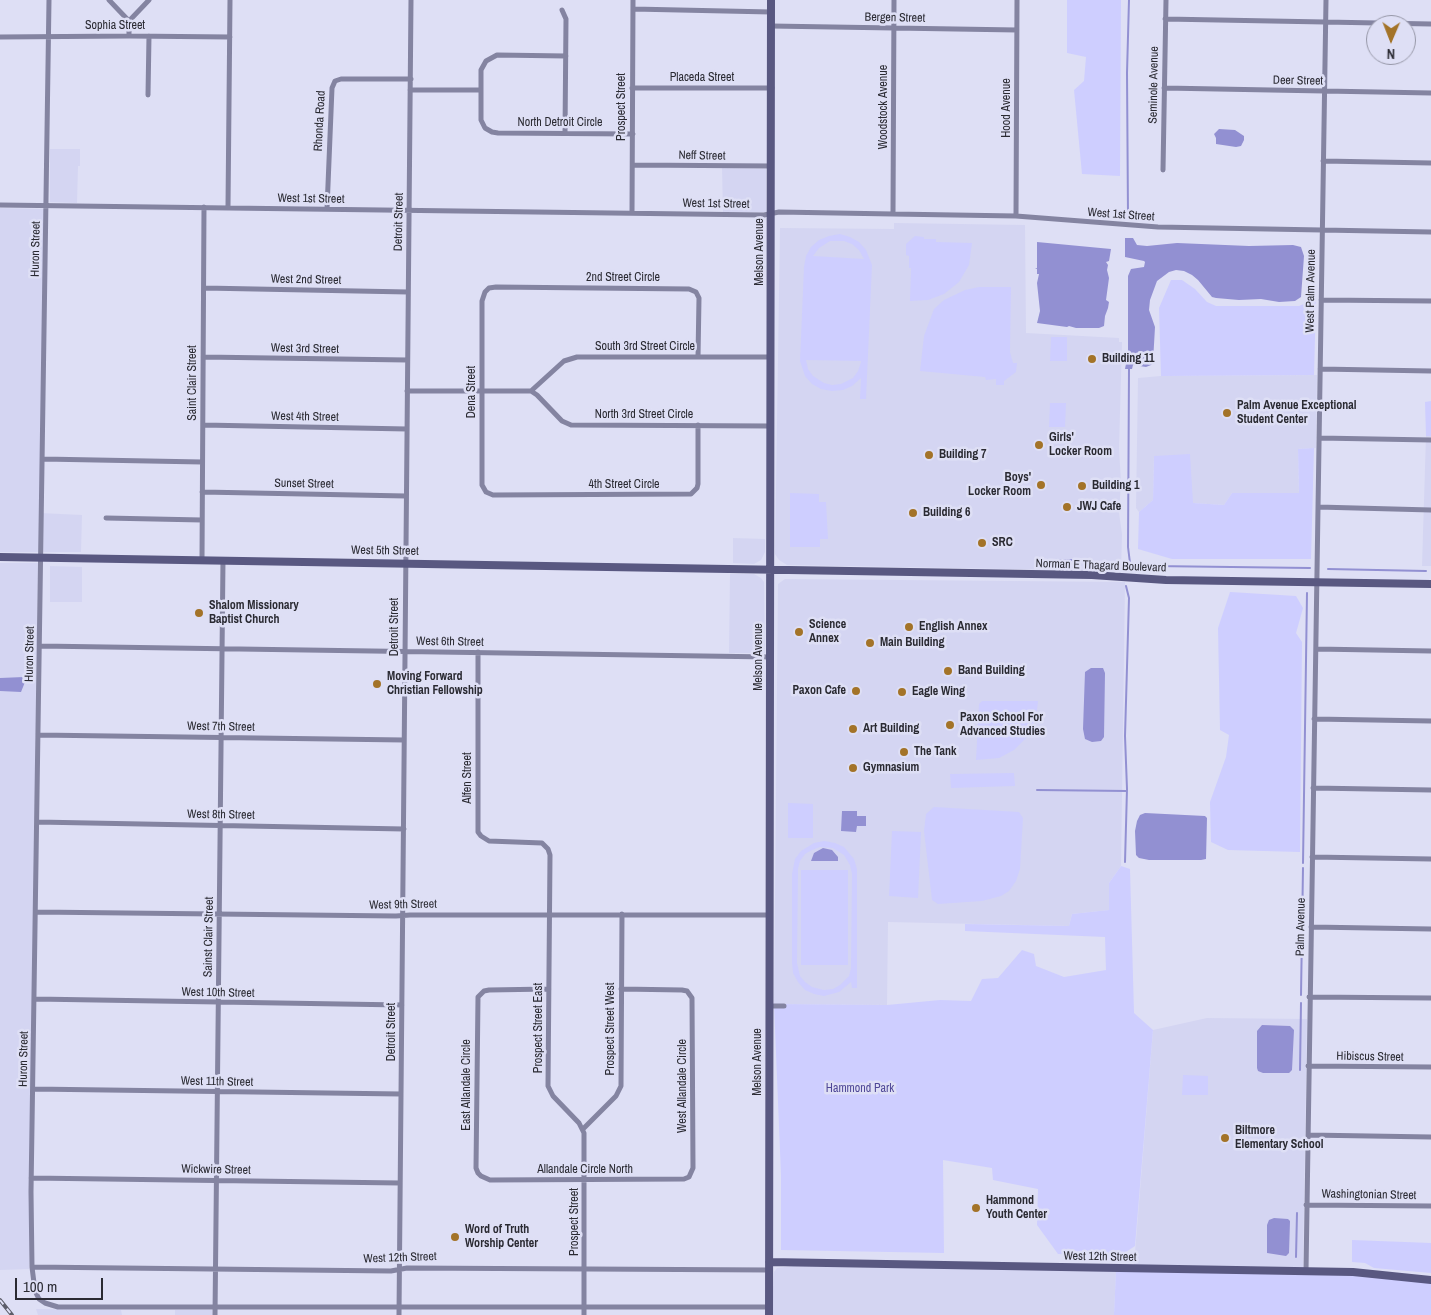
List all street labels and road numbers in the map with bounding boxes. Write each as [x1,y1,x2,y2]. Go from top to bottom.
street label: Bergen Street [865,10,925,26]
street label: Sophia Street [85,19,145,33]
street label: Seminole Avenue [1146,46,1162,124]
street label: Woodstock Avenue [877,65,891,149]
street label: Placeda Street [670,71,734,85]
street label: Prospect Street [615,73,629,141]
street label: Deer Street [1273,73,1323,89]
street label: Hood Avenue [1000,78,1014,138]
street label: Rhonda Road [311,90,329,152]
street label: North Detroit Circle [518,116,602,130]
street label: Neff Street [678,148,726,164]
street label: West 1st Street [277,191,345,207]
street label: Detroit Street [391,193,407,251]
street label: West 1st Street [682,196,750,212]
street label: West 1st Street [1087,205,1155,225]
street label: Melson Avenue [753,218,767,286]
street label: Huron Street [28,221,44,277]
street label: West Palm Avenue [1303,249,1319,333]
street label: 2nd Street Circle [586,271,660,285]
street label: West 2nd Street [271,272,341,288]
street label: South 3rd Street Circle [595,340,695,354]
street label: West 3rd Street [271,341,339,357]
street label: Saint Clair Street [186,345,200,421]
street label: Dena Street [465,366,479,418]
street label: North 3rd Street Circle [595,408,693,422]
street label: West 4th Street [271,409,339,425]
street label: Sunset Street [274,476,334,492]
street label: 4th Street Circle [588,478,660,492]
street label: West 5th Street [351,543,419,559]
street label: Norman E Thagard Boulevard [1035,557,1167,575]
street label: Detroit Street [388,598,402,656]
street label: Melson Avenue [752,623,766,691]
street label: Huron Street [22,626,38,682]
street label: West 6th Street [416,634,484,650]
street label: West 7th Street [187,719,255,735]
street label: Alfen Street [461,752,475,804]
street label: West 8th Street [187,807,255,823]
street label: Sainst Clair Street [201,897,217,977]
street label: West 9th Street [369,897,437,913]
street label: Palm Avenue [1293,898,1309,956]
street label: Prospect Street East [532,983,546,1073]
street label: Prospect Street West [604,983,618,1075]
street label: West 10th Street [181,985,255,1001]
street label: Detroit Street [385,1003,399,1061]
street label: Melson Avenue [751,1028,765,1096]
street label: Huron Street [16,1031,32,1087]
street label: East Allandale Circle [460,1039,474,1131]
street label: West Allandale Circle [676,1039,690,1133]
street label: Hibiscus Street [1336,1049,1404,1065]
street label: West 11th Street [181,1074,253,1090]
street label: Wickwire Street [181,1162,251,1178]
street label: Allandale Circle North [537,1163,633,1177]
street label: Washingtonian Street [1321,1187,1417,1203]
street label: Prospect Street [568,1188,582,1256]
street label: West 12th Street [1063,1249,1137,1265]
street label: West 12th Street [363,1250,437,1266]

